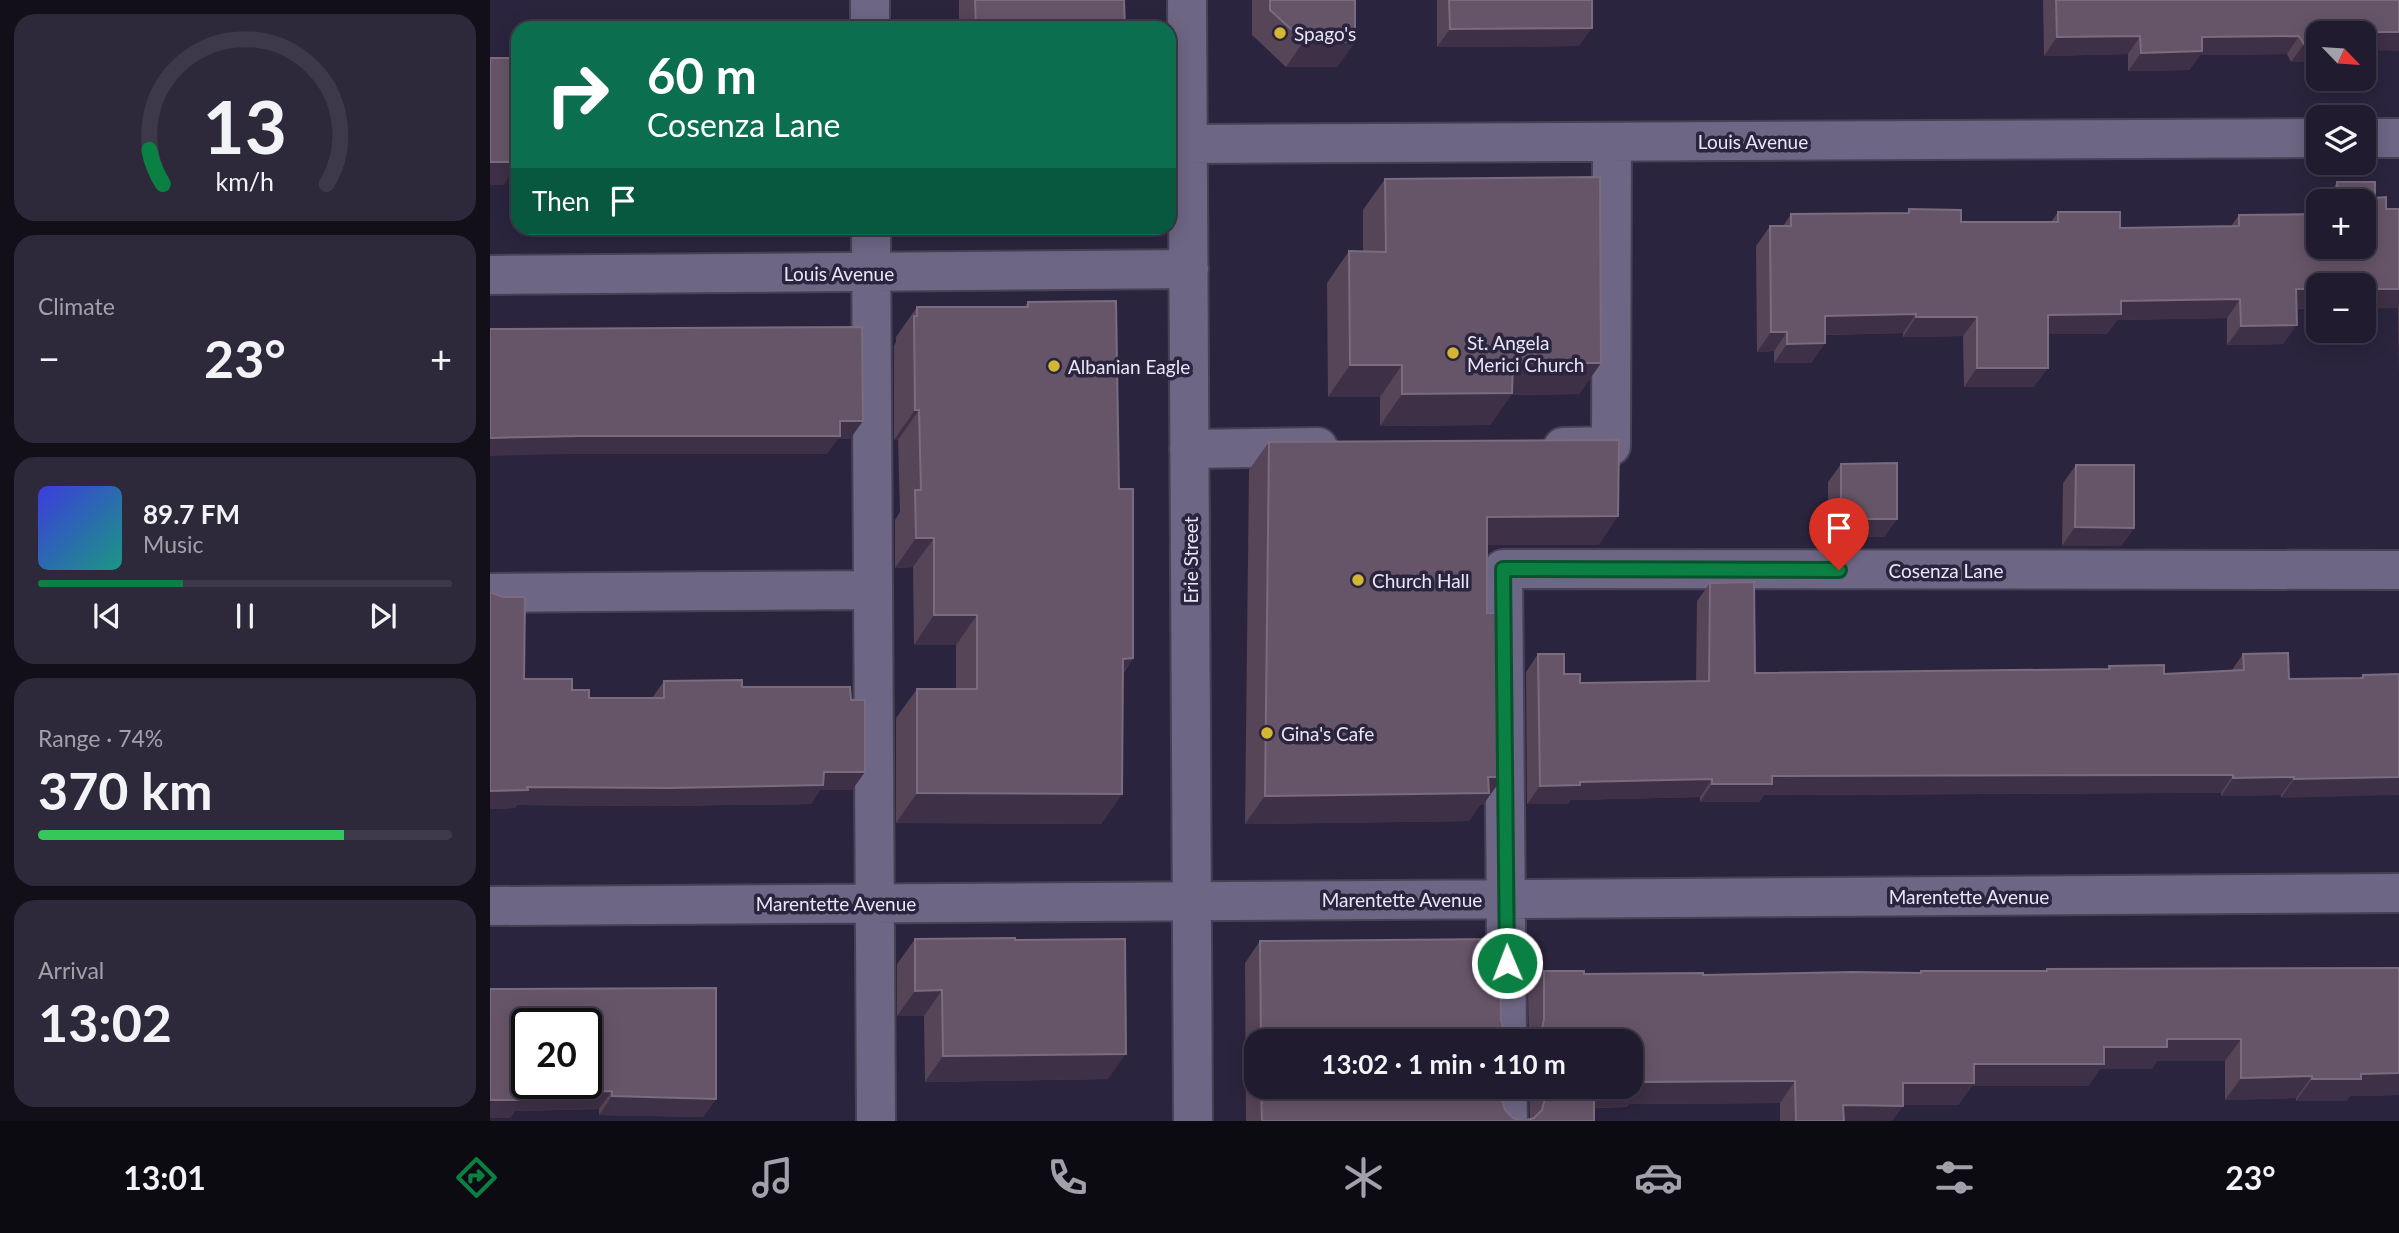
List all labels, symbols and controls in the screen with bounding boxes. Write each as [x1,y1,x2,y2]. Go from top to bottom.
north arrow [2306,21,2376,91]
map controls [2306,21,2376,343]
place label: Spago's [1294,22,1356,45]
marker: Spago's [1272,25,1288,41]
text: 60 m [647,46,757,104]
icon: right [532,49,623,140]
text: 13 [203,82,287,170]
text: Cosenza Lane [647,105,840,144]
button: layers [2306,105,2376,175]
street label: Louis Avenue [1698,130,1808,153]
text: km/h [216,166,274,196]
icon: arrive [604,182,642,220]
text: Then [532,185,590,217]
button: + [2306,189,2376,259]
street label: Louis Avenue [784,262,894,285]
button: − [2306,273,2376,343]
text: Climate [38,292,115,320]
text: 23° [204,327,286,389]
place label: St. Angela Merici Church [1467,331,1584,376]
text: − [38,335,60,381]
text: + [430,335,452,381]
marker: St. Angela Merici Church [1445,345,1461,361]
place label: Albanian Eagle [1068,355,1190,378]
marker: Albanian Eagle [1046,358,1062,374]
text: 89.7 FM [143,498,240,530]
pin [1809,498,1869,570]
icon: arrive [1820,509,1858,547]
street label: Erie Street [1179,516,1202,604]
text: Music [143,530,203,558]
street label: Cosenza Lane [1889,559,2003,582]
place label: Church Hall [1372,569,1470,592]
marker: Church Hall [1350,572,1366,588]
icon: previous [88,597,126,635]
icon: pause [226,597,264,635]
icon: next [364,597,402,635]
place label: Gina's Cafe [1281,722,1374,745]
text: Range · 74% [38,724,163,752]
marker: Gina's Cafe [1259,725,1275,741]
text: 370 km [38,759,212,821]
street label: Marentette Avenue [1889,885,2049,908]
street label: Marentette Avenue [1322,888,1482,911]
street label: Marentette Avenue [756,892,916,915]
position arrow [1470,926,1544,1000]
text: Arrival [38,956,104,984]
text: 13:02 [38,991,172,1053]
speed limit sign: 20 [511,1008,602,1099]
text: 13:02 · 1 min · 110 m [1321,1048,1566,1080]
icon: directions [452,1153,501,1202]
icon: music [748,1153,797,1202]
icon: phone [1043,1153,1092,1202]
icon: climate [1339,1153,1388,1202]
icon: car [1634,1153,1683,1202]
icon: filters [1930,1153,1979,1202]
text: 13:01 [123,1158,206,1197]
text: 23° [2225,1158,2276,1197]

